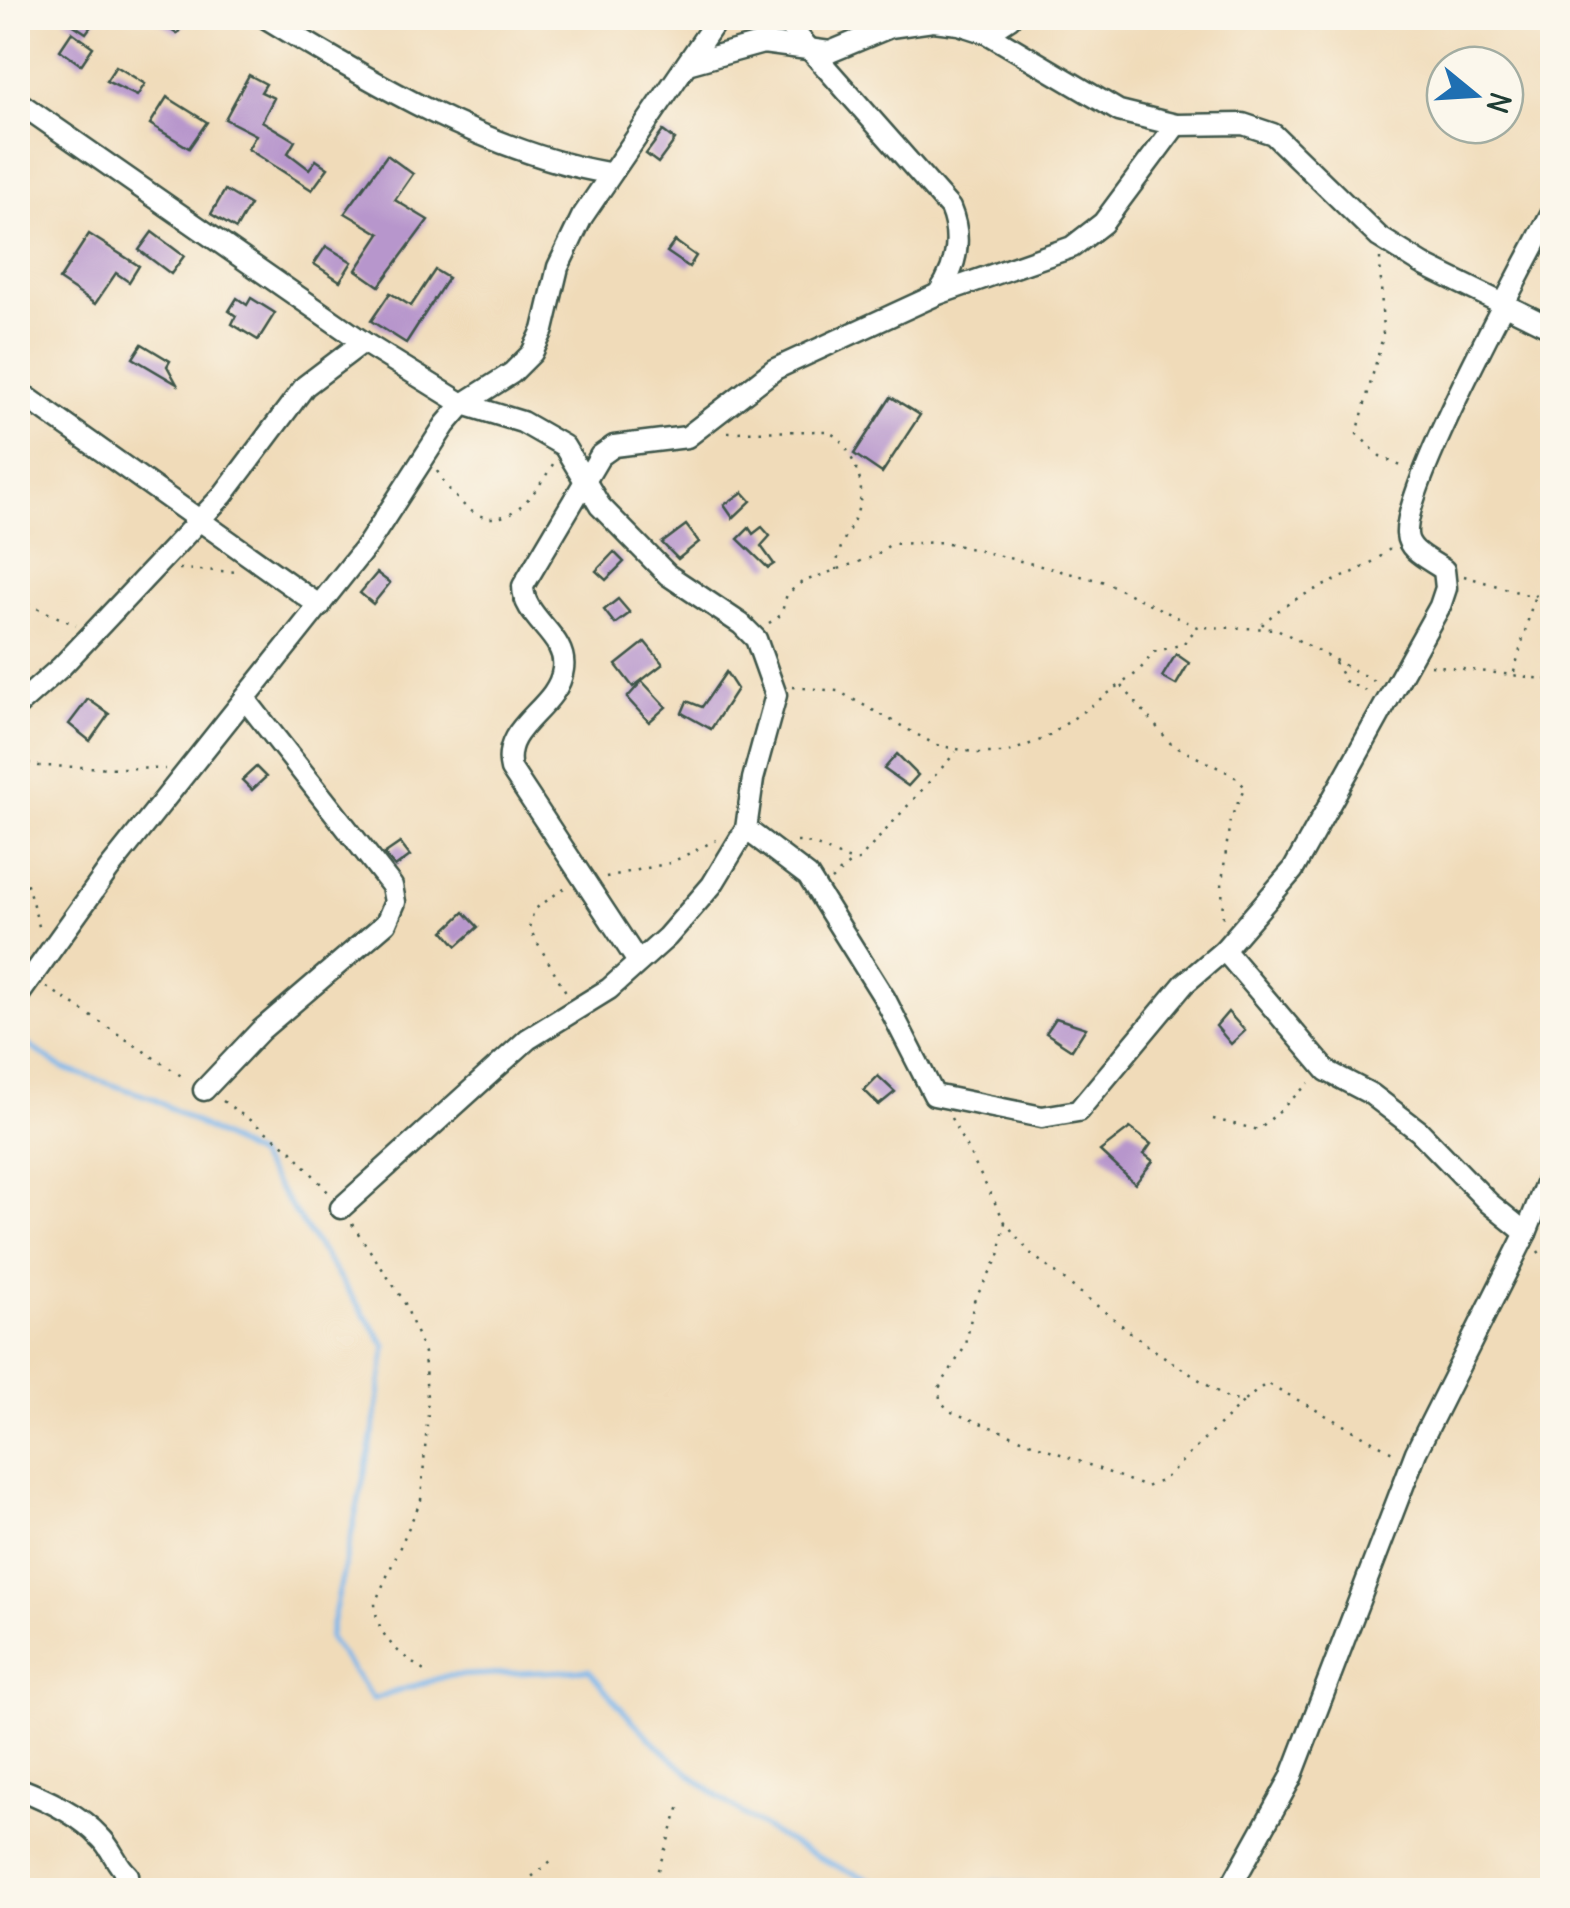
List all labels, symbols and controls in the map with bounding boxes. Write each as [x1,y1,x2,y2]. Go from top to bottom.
north arrow [1425,45,1525,145]
text: N [1479,88,1519,117]

